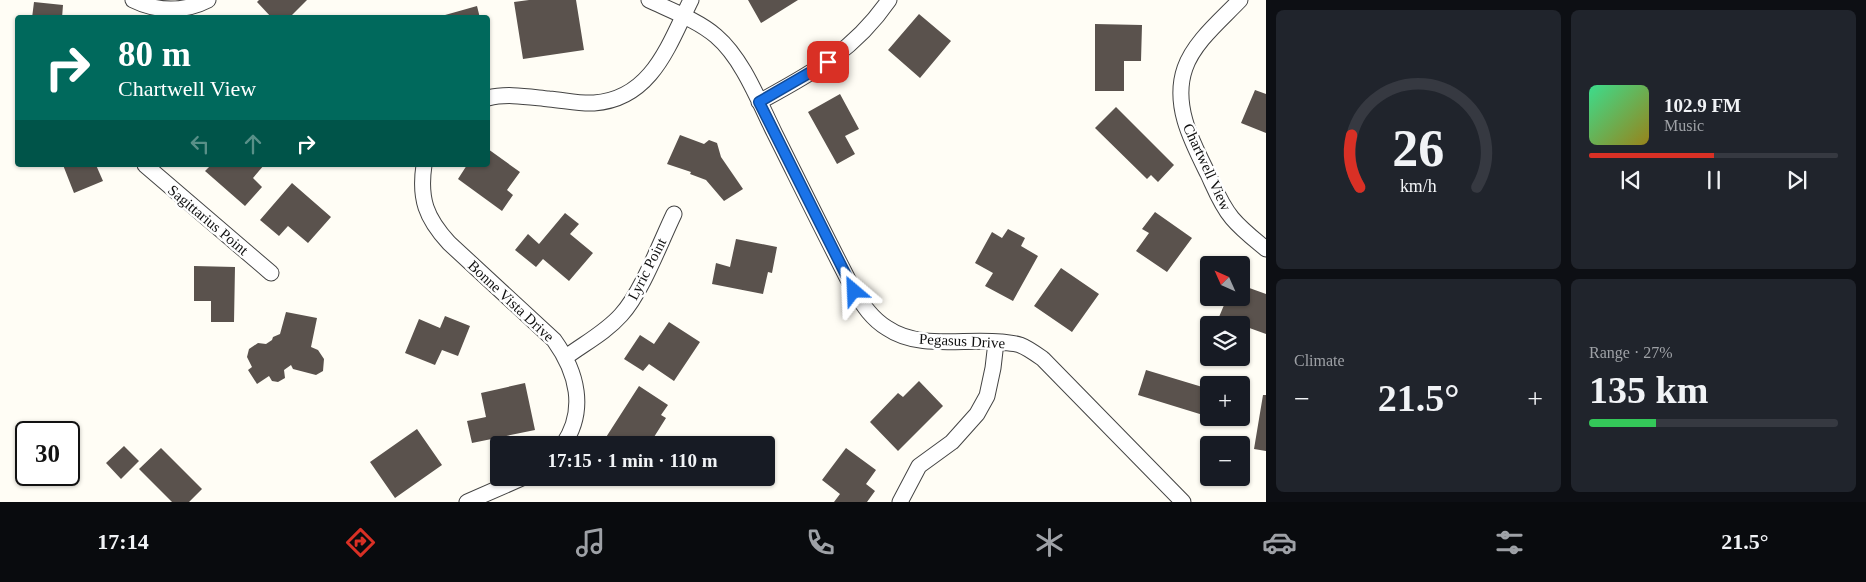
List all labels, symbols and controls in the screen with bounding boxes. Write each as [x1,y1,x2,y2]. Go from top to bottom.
icon: right [35,35,100,100]
text: 80 m [118,35,191,74]
pin [807,41,849,83]
icon: arrive [814,48,842,76]
text: Chartwell View [118,76,256,101]
text: 102.9 FM [1664,95,1741,116]
text: Music [1664,117,1704,134]
text: 26 [1393,120,1445,177]
street label: Chartwell View [1180,121,1234,213]
icon: left [186,130,214,158]
icon: ahead [239,130,267,158]
icon: right [292,130,320,158]
icon: previous [1617,166,1645,194]
icon: pause [1700,166,1728,194]
icon: next [1783,166,1811,194]
text: km/h [1400,176,1437,196]
street label: Sagittarius Point [165,182,252,259]
street label: Lyric Point [625,235,670,303]
north arrow [1200,256,1250,306]
map controls [1200,256,1250,486]
street label: Bonne Vista Drive [465,257,557,345]
position arrow [827,264,879,316]
button: layers [1200,316,1250,366]
street label: Pegasus Drive [919,331,1006,351]
text: Range · 27% [1589,344,1673,361]
text: Climate [1294,352,1345,369]
text: 135 km [1589,369,1708,411]
button: + [1200,376,1250,426]
text: 21.5° [1378,377,1459,419]
text: − [1294,383,1310,414]
text: + [1527,383,1543,414]
speed limit sign: 30 [15,421,80,486]
button: − [1200,436,1250,486]
text: 17:15 · 1 min · 110 m [548,450,717,471]
icon: directions [343,525,378,560]
icon: music [573,525,608,560]
icon: phone [803,525,838,560]
icon: climate [1032,525,1067,560]
icon: car [1262,525,1297,560]
icon: filters [1492,525,1527,560]
text: 17:14 [97,529,149,554]
text: 21.5° [1721,529,1769,554]

